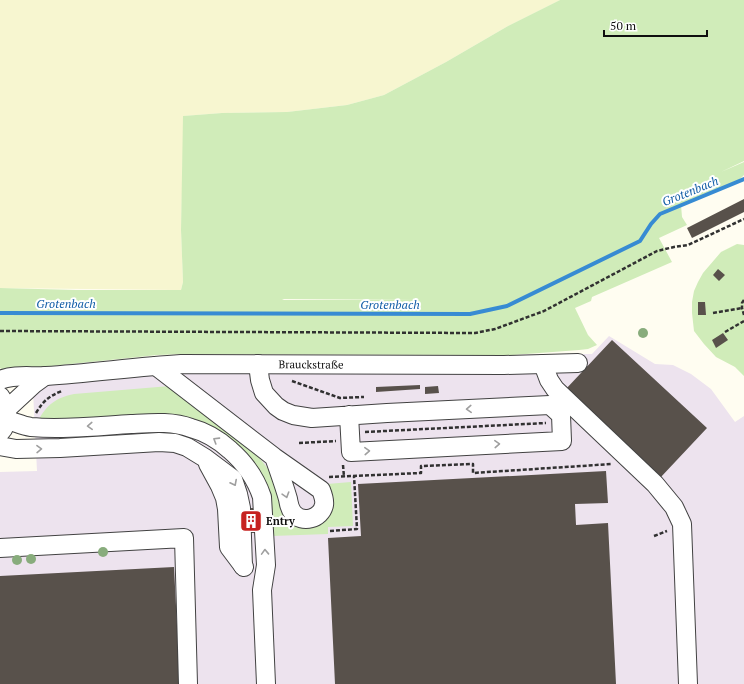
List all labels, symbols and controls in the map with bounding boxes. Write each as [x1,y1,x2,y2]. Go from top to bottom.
scale bar [604,12,707,38]
text: 50 m [610,18,637,33]
water label: Grotenbach [660,173,720,209]
water label: Grotenbach [36,296,96,311]
water label: Grotenbach [360,297,420,312]
street label: Brauckstraße [279,357,344,372]
one-way arrow [466,404,472,413]
one-way arrow [87,422,93,431]
one-way arrow [213,437,220,444]
one-way arrow [494,440,500,449]
one-way arrow [36,445,42,453]
one-way arrow [364,447,370,456]
one-way arrow [229,479,237,486]
one-way arrow [281,491,290,498]
building icon: Entry [238,508,264,534]
place label: Entry [266,514,295,528]
one-way arrow [261,549,270,555]

